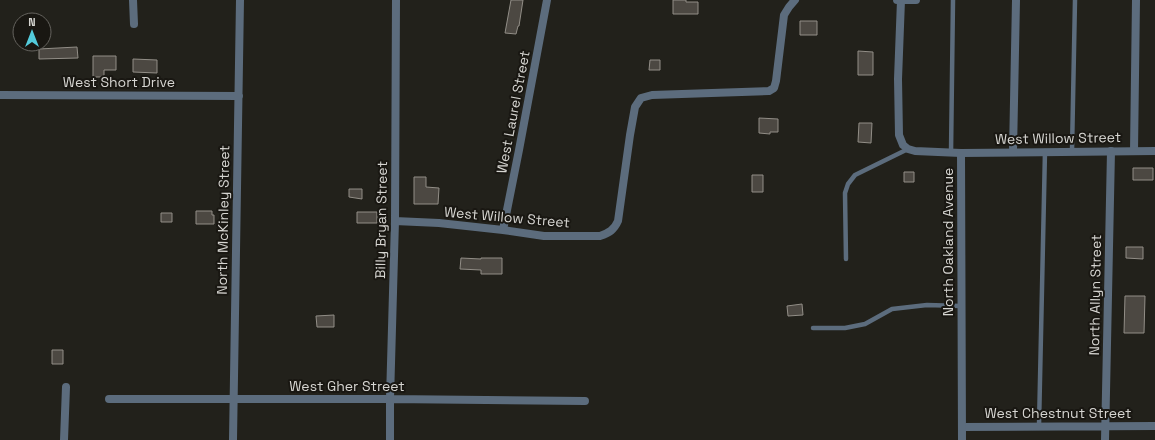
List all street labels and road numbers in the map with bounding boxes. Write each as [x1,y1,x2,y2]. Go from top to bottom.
street label: West Laurel Street [492,49,534,175]
street label: West Short Drive [63,73,175,91]
street label: West Willow Street [995,128,1121,148]
street label: North McKinley Street [213,145,233,295]
street label: Billy Bryan Street [371,161,391,279]
street label: North Oakland Avenue [939,168,957,316]
street label: West Willow Street [443,203,571,231]
street label: North Allyn Street [1085,234,1105,356]
street label: West Gher Street [289,377,405,395]
street label: West Chestnut Street [985,404,1131,422]

